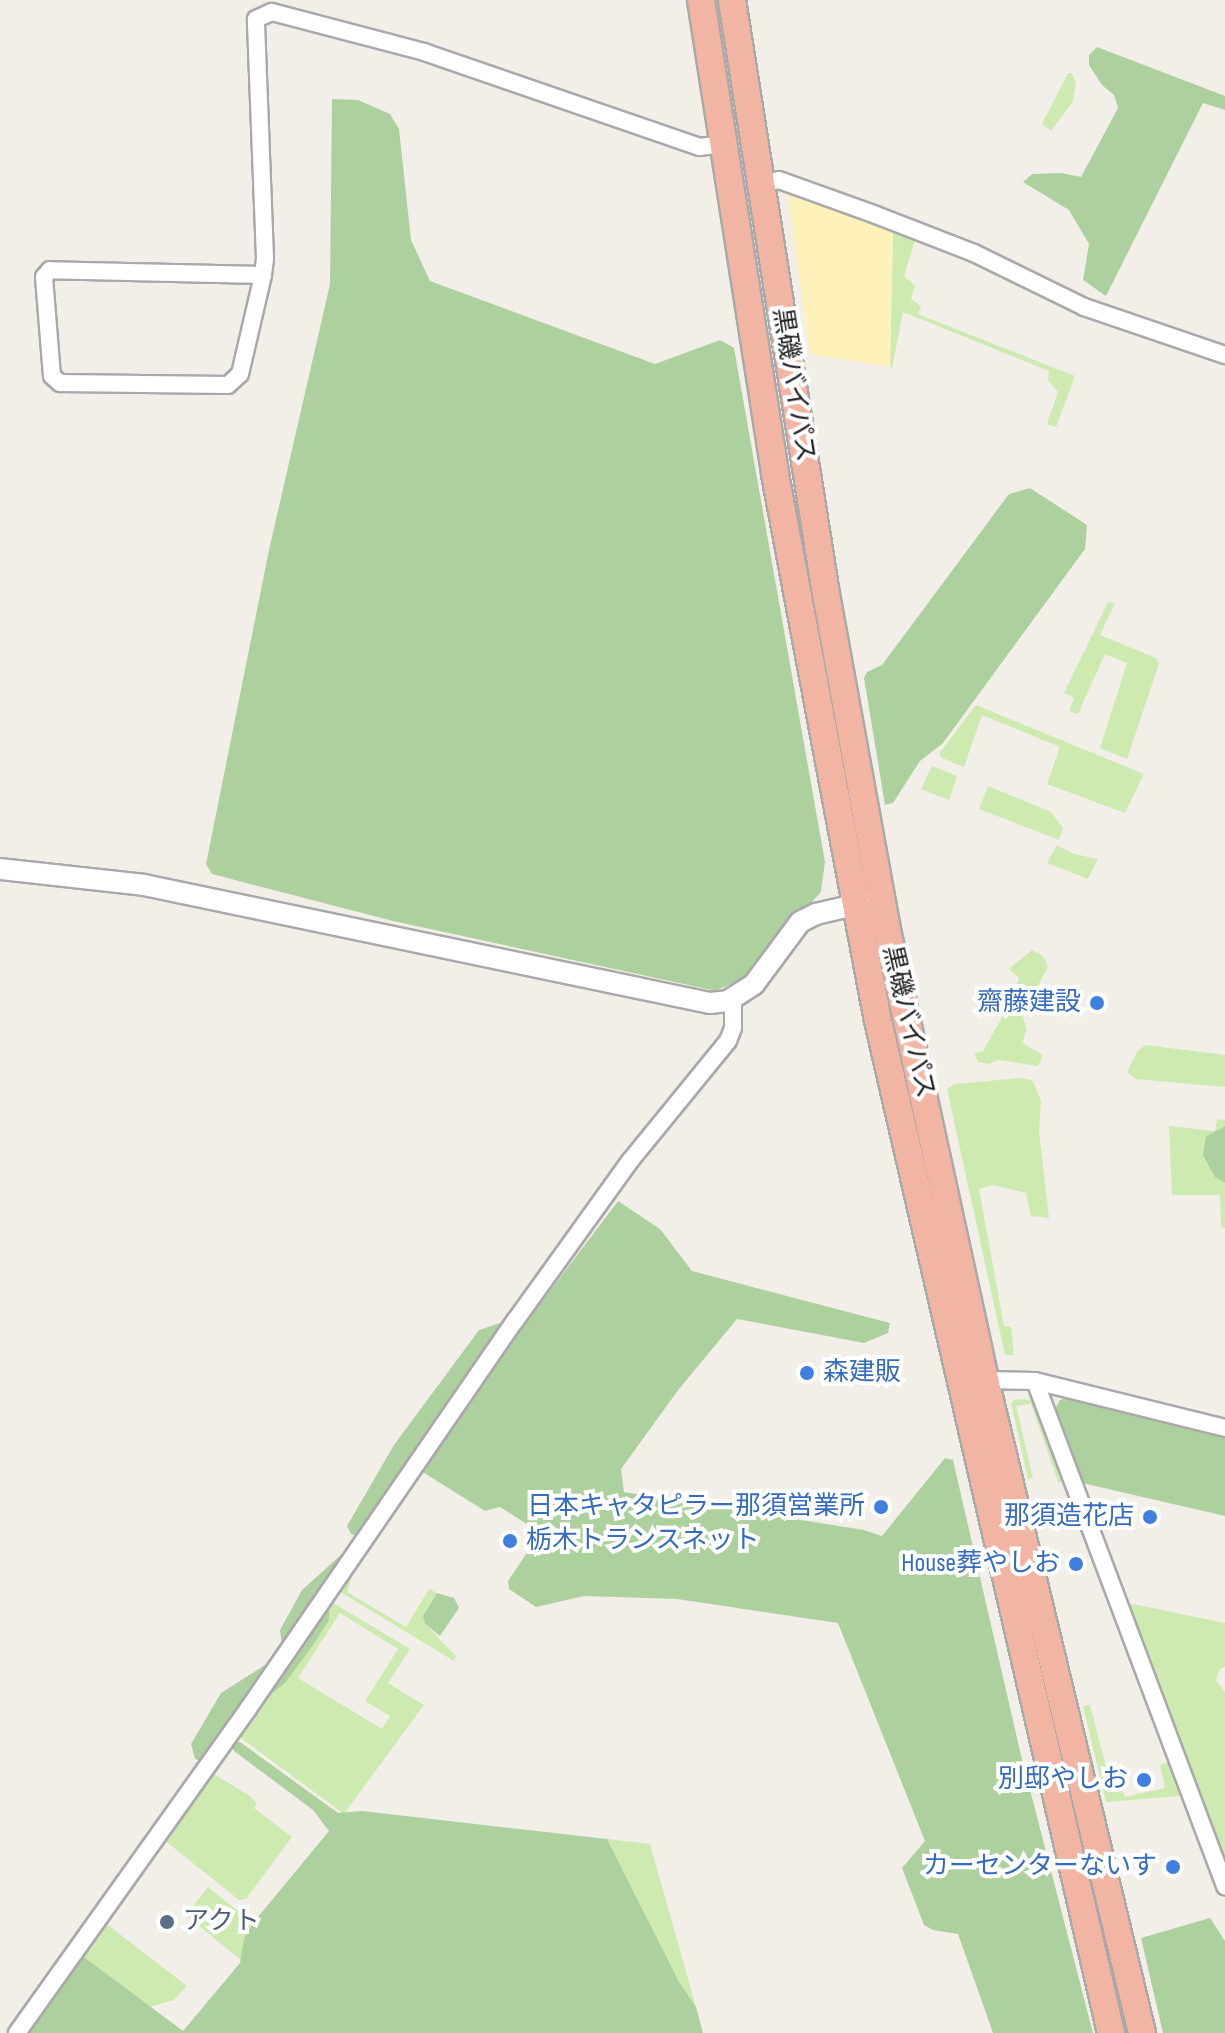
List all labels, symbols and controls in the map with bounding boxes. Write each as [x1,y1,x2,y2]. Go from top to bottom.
street label: 黒磯バイパス [765,306,821,464]
street label: 黒磯バイパス [875,942,941,1102]
place label: 齋藤建設 [977,987,1081,1019]
marker: 齋藤建設 [1088,994,1106,1012]
place label: 森建販 [823,1357,901,1389]
marker: 森建販 [798,1364,816,1382]
place label: 日本キャタピラー那須営業所 [527,1491,865,1523]
marker: 日本キャタピラー那須営業所 [872,1498,890,1516]
place label: 那須造花店 [1004,1501,1134,1533]
marker: 那須造花店 [1141,1508,1159,1526]
place label: 栃木トランスネット [526,1525,760,1557]
marker: 栃木トランスネット [501,1532,519,1550]
place label: House葬やしお [901,1548,1060,1580]
marker: House葬やしお [1067,1555,1085,1573]
place label: 別邸やしお [998,1764,1128,1796]
marker: 別邸やしお [1135,1771,1153,1789]
place label: カーセンターないす [923,1851,1157,1883]
marker: カーセンターないす [1164,1858,1182,1876]
place label: アクト [183,1906,261,1938]
marker: アクト [158,1913,176,1931]

